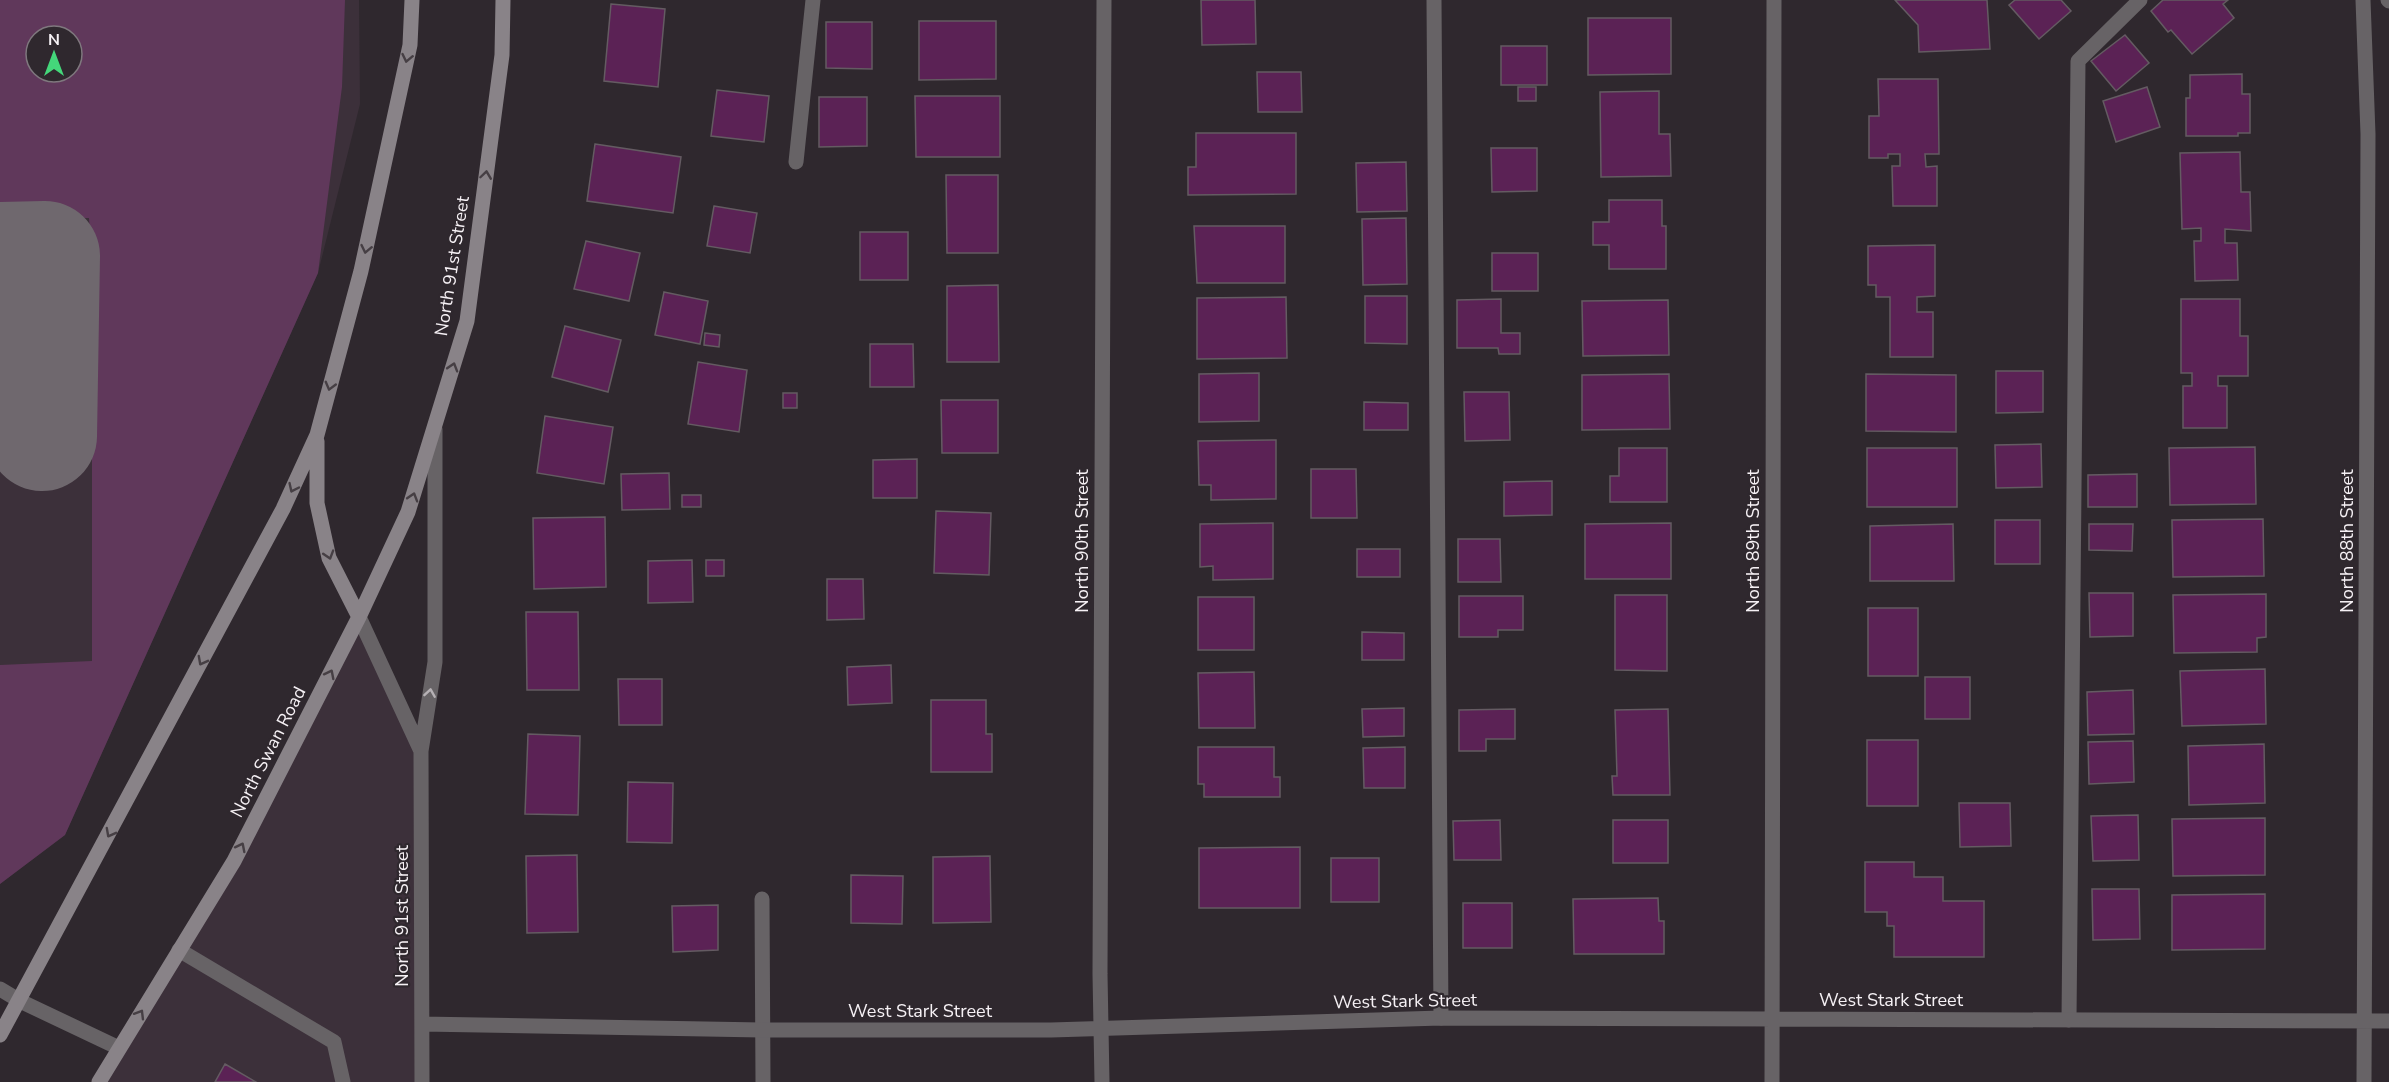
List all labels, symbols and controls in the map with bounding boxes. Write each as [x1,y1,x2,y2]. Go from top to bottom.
north arrow [24,24,84,84]
text: N [48,29,60,51]
one-way arrow [401,53,414,63]
one-way arrow [480,171,492,180]
street label: North 91st Street [429,194,475,338]
one-way arrow [360,243,373,253]
one-way arrow [446,362,458,373]
one-way arrow [325,381,337,391]
street label: North 90th Street [1070,469,1094,613]
street label: North 89th Street [1741,469,1765,613]
street label: North 88th Street [2335,469,2359,613]
one-way arrow [288,482,300,493]
one-way arrow [406,492,418,503]
one-way arrow [322,549,334,560]
one-way arrow [198,654,209,665]
one-way arrow [323,669,334,680]
street label: North Swan Road [225,683,311,821]
one-way arrow [424,688,436,697]
one-way arrow [106,826,117,837]
one-way arrow [234,843,245,853]
street label: North 91st Street [390,845,414,987]
street label: West Stark Street [1333,988,1478,1014]
street label: West Stark Street [1819,988,1964,1012]
street label: West Stark Street [848,999,993,1023]
one-way arrow [132,1010,144,1020]

